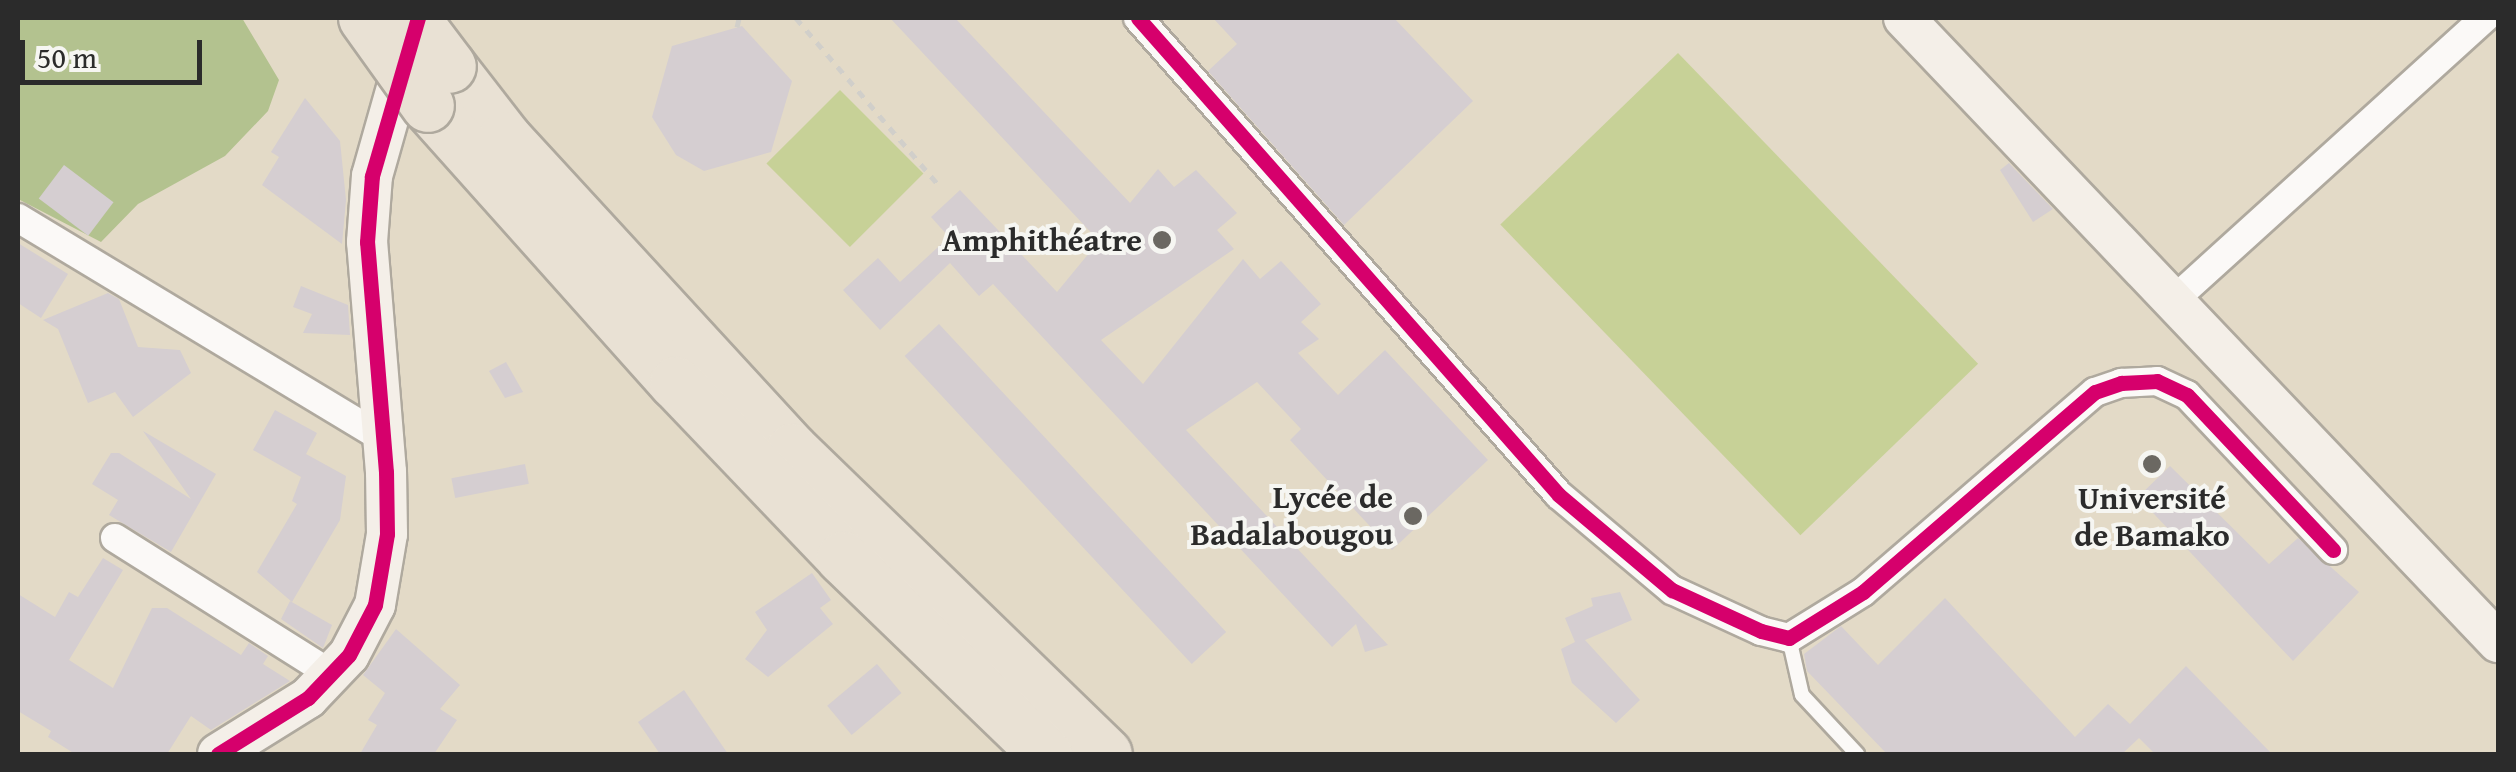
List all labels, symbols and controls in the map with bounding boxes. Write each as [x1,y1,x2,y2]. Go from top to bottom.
scale bar [25,20,208,82]
text: 50 m [37,35,97,79]
place label: Amphithéatre [942,221,1142,259]
marker: Amphithéatre [1151,229,1173,251]
marker: Université de Bamako [2141,453,2163,475]
place label: Lycée de Badalabougou [1191,479,1393,554]
place label: Université de Bamako [2074,480,2230,555]
marker: Lycée de Badalabougou [1402,505,1424,527]

